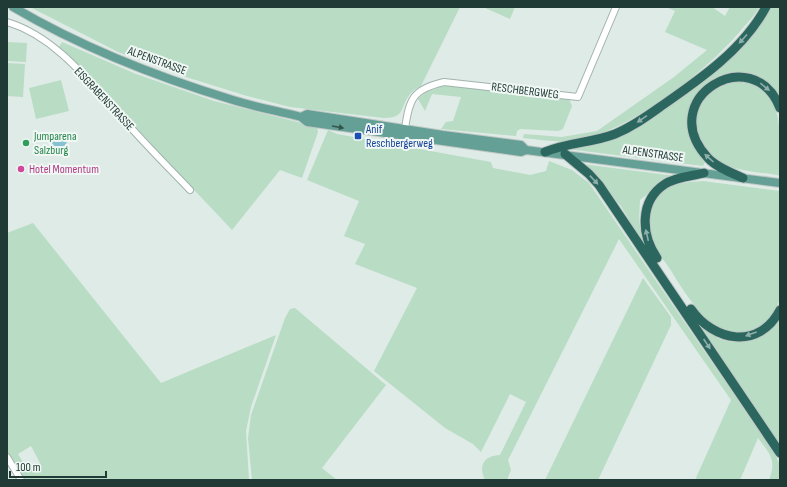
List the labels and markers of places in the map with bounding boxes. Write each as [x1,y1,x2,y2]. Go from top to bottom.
place label: Anif Reschbergerweg [365,122,433,151]
place label: Jumparena Salzburg [33,129,77,158]
marker: Anif Reschbergerweg [353,131,363,141]
marker: Jumparena Salzburg [21,138,31,148]
place label: Hotel Momentum [29,162,99,177]
marker: Hotel Momentum [16,164,26,174]

